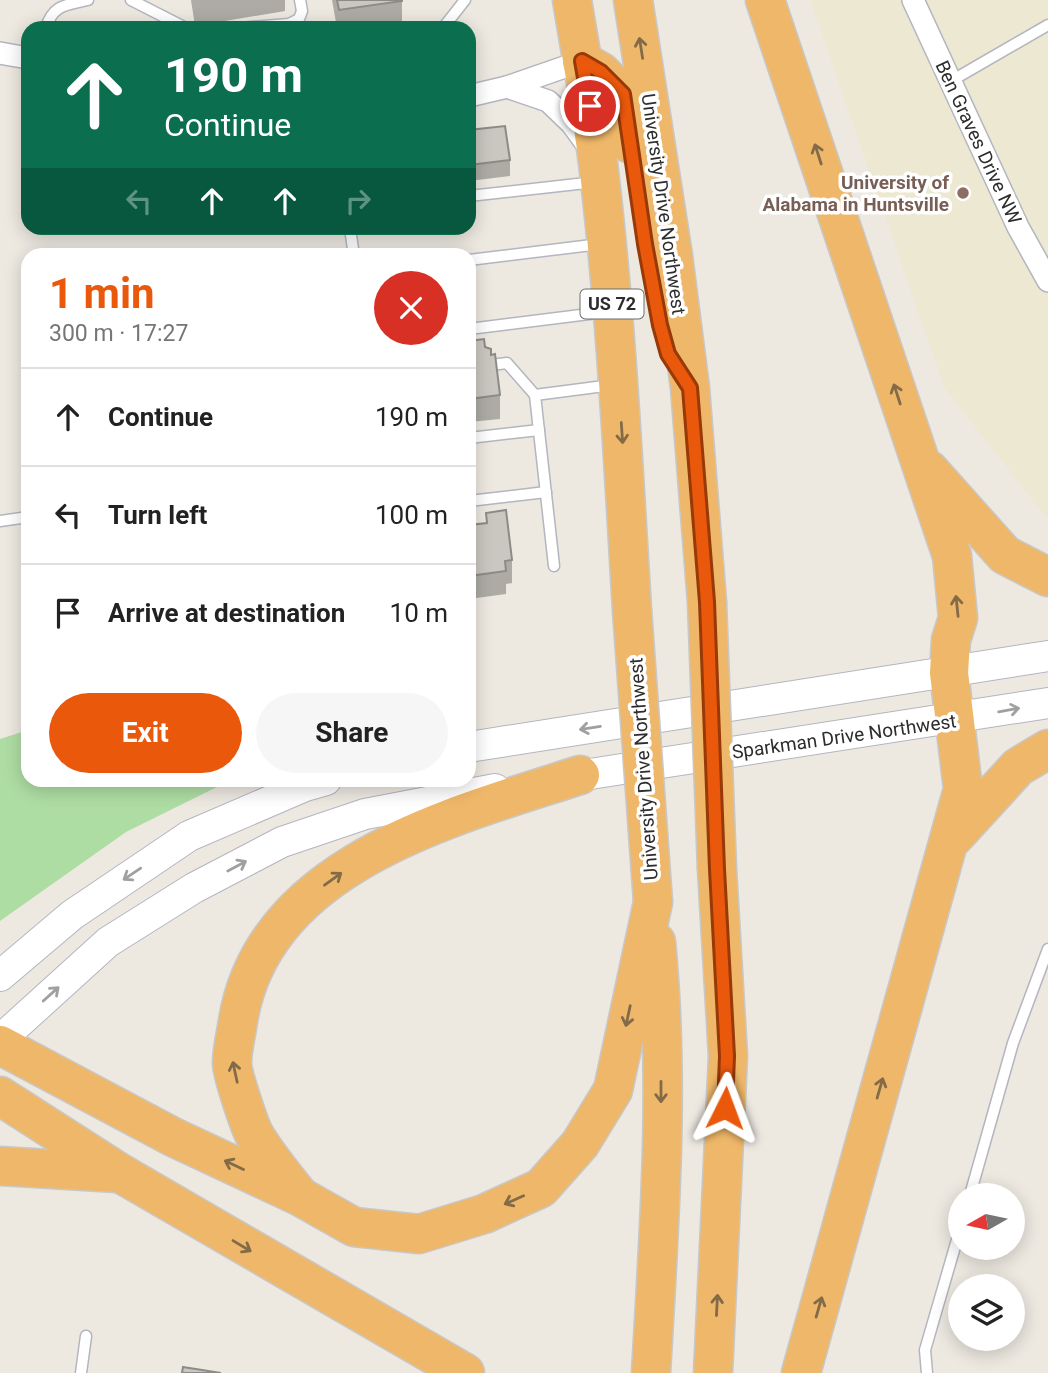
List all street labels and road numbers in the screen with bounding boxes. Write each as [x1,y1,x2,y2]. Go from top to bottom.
street label: Ben Graves Drive NW [931,57,1027,228]
street label: University Drive Northwest [637,92,690,316]
road number: US 72 [580,290,644,318]
street label: University Drive Northwest [624,657,663,881]
street label: Sparkman Drive Northwest [730,709,958,764]

